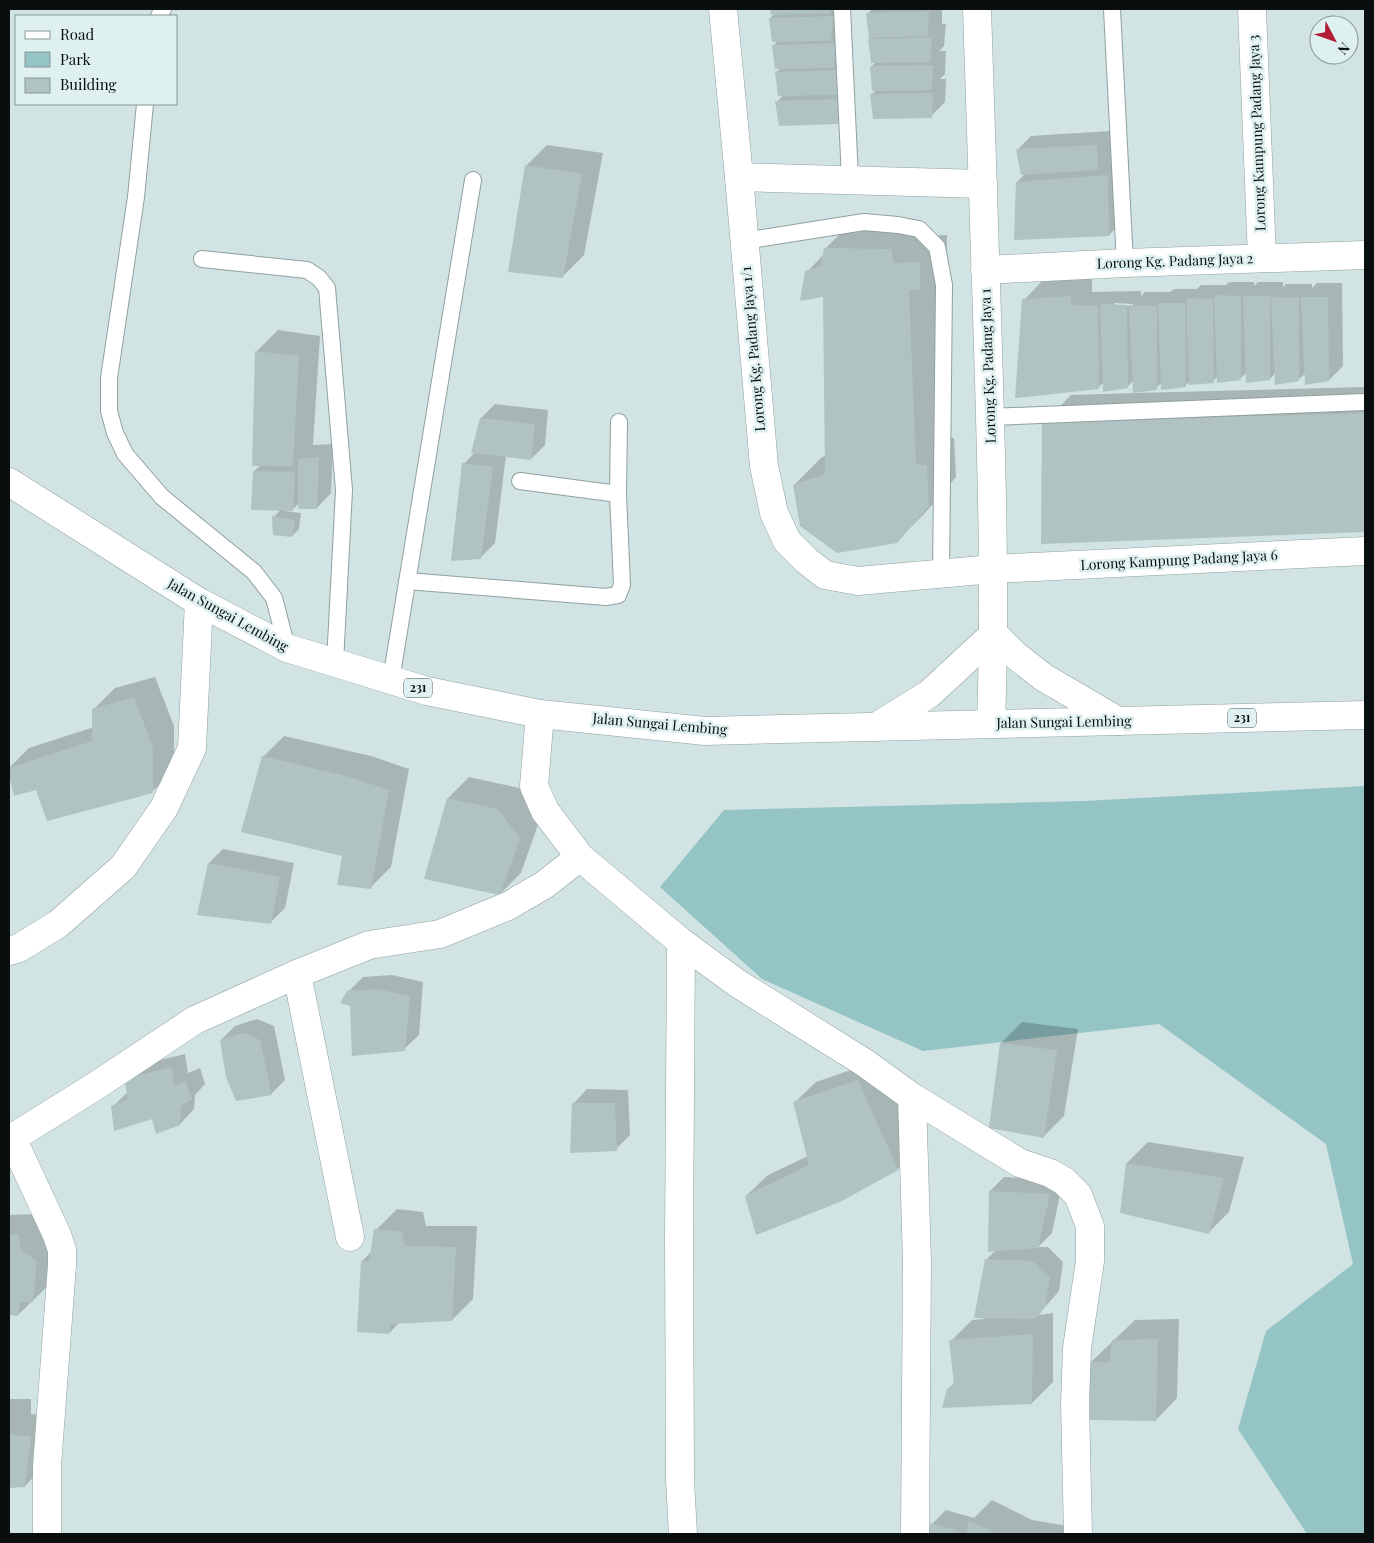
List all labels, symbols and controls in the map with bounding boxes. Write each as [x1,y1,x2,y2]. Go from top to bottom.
legend [15,15,178,105]
north arrow [1309,15,1359,65]
text: Road [60,24,94,44]
street label: Lorong Kampung Padang Jaya 3 [1244,34,1269,232]
text: N [1334,39,1355,59]
text: Park [60,49,92,69]
text: Building [60,74,117,94]
street label: Lorong Kg. Padang Jaya 2 [1096,248,1254,273]
street label: Lorong Kg. Padang Jaya 1/1 [736,266,769,432]
street label: Lorong Kg. Padang Jaya 1 [975,288,1000,444]
street label: Lorong Kampung Padang Jaya 6 [1080,545,1278,574]
street label: Jalan Sungai Lembing [164,573,292,656]
road number: 231 [404,678,432,698]
street label: Jalan Sungai Lembing [591,708,729,739]
road number: 231 [1228,708,1256,728]
street label: Jalan Sungai Lembing [995,711,1132,732]

